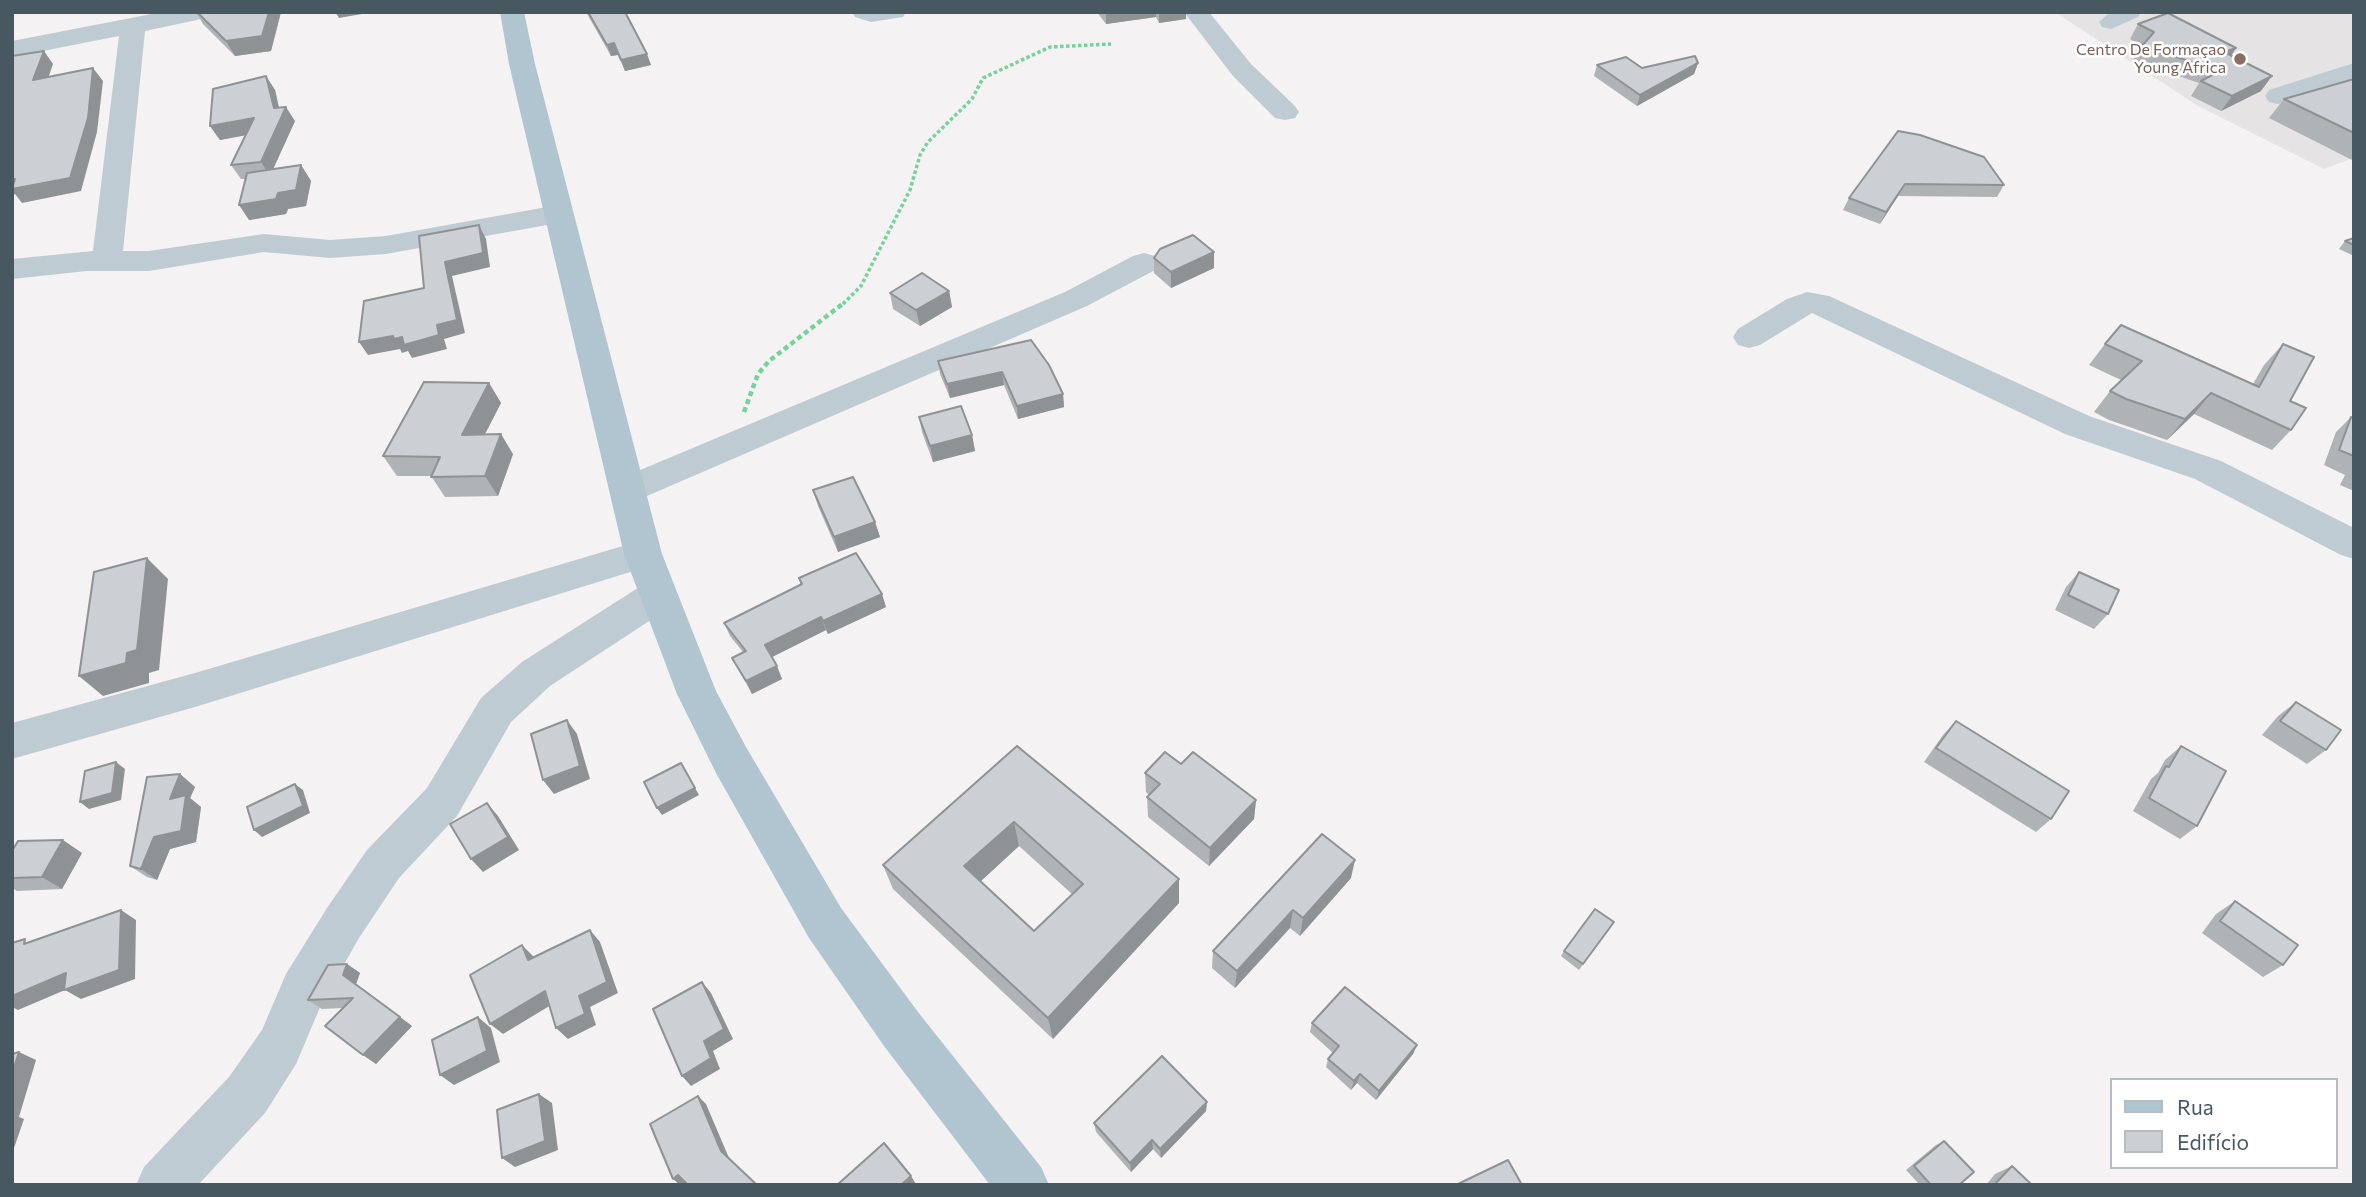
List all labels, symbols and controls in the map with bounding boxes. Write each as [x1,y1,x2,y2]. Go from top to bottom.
place label: Centro De Formaçao Young Africa [2076,40,2226,78]
marker: Centro De Formaçao Young Africa [2232,51,2248,67]
legend [2110,1078,2338,1169]
text: Rua [2177,1094,2214,1119]
text: Edifício [2177,1129,2249,1154]

